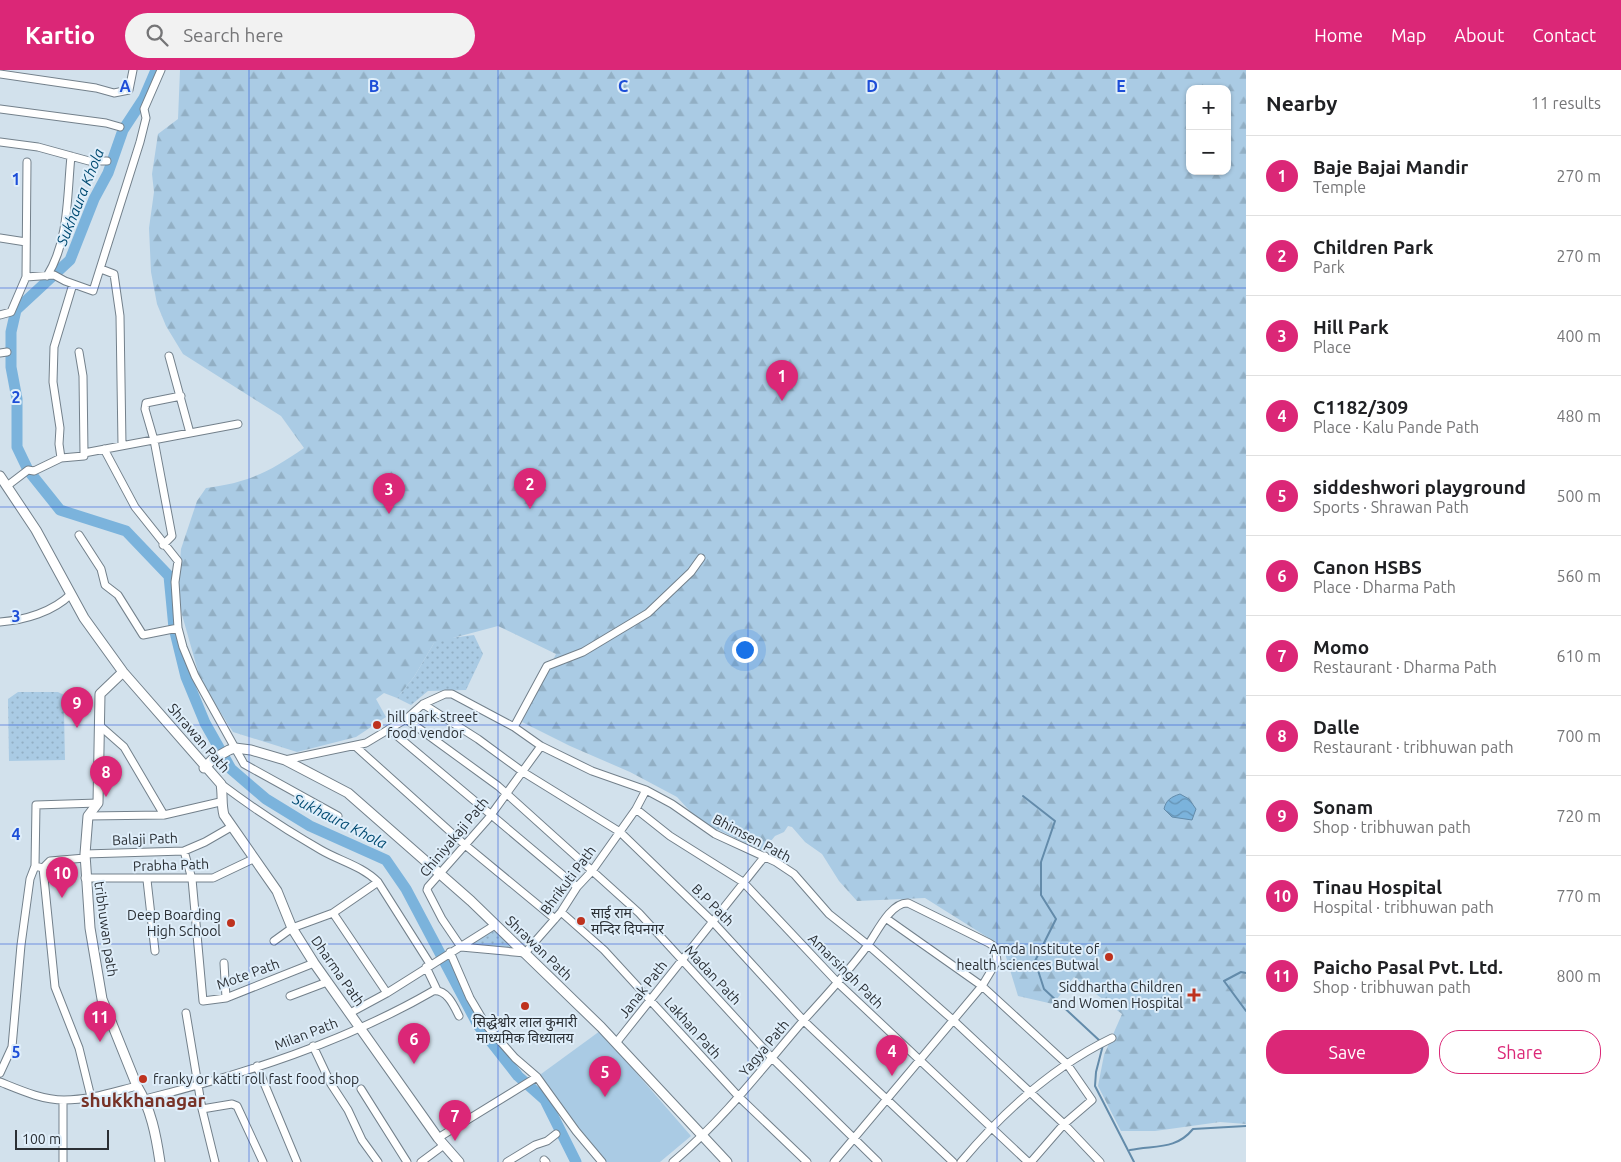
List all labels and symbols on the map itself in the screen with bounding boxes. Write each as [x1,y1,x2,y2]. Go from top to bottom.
text: A [119,77,131,95]
text: B [369,77,379,95]
text: C [618,77,628,95]
text: D [866,77,878,95]
text: E [1116,77,1126,95]
water label: Sukhaura Khola [52,146,107,249]
text: 1 [11,170,21,188]
pin: 1 [766,360,798,401]
text: 2 [11,388,21,406]
pin: 2 [514,468,546,509]
pin: 3 [373,473,405,514]
text: 3 [11,607,21,625]
your location [732,637,758,663]
pin: 9 [61,687,93,728]
street label: Shrawan Path [165,700,233,776]
place label: hill park street food vendor [387,709,478,741]
marker: hill park street food vendor [371,719,383,731]
pin: 8 [90,756,122,797]
water label: Sukhaura Khola [289,790,390,852]
street label: Chiniyakaji Path [416,794,492,880]
street label: Bhimsen Path [710,811,794,865]
text: 4 [11,825,21,843]
street label: Balaji Path [112,830,178,848]
street label: Bhrikuti Path [537,843,599,917]
street label: Prabha Path [133,856,209,874]
pin: 10 [46,857,78,898]
street label: tribhuwan path [91,880,121,978]
street label: B.P Path [689,881,737,929]
place label: साई राम मन्दिर दिपनगर [591,905,664,937]
place label: Deep Boarding High School [127,907,221,939]
street label: Shrawan Path [503,912,575,984]
marker: साई राम मन्दिर दिपनगर [575,915,587,927]
marker: Deep Boarding High School [225,917,237,929]
street label: Amarsingh Path [805,930,887,1012]
street label: Dharma Path [308,933,368,1009]
place label: Amda Institute of health sciences Butwal [956,941,1100,973]
street label: Madan Path [682,942,744,1008]
marker: Amda Institute of health sciences Butwal [1103,951,1115,963]
street label: Mote Path [214,955,282,993]
street label: Janak Path [616,957,670,1021]
place label: Siddhartha Children and Women Hospital [1053,979,1183,1011]
marker: Siddhartha Children and Women Hospital [1187,988,1201,1002]
street label: Lakhan Path [661,994,725,1062]
marker: सिद्धेश्वोर लाल कुमारी माध्यमिक विध्यालय [519,1000,531,1012]
pin: 11 [84,1001,116,1042]
place label: सिद्धेश्वोर लाल कुमारी माध्यमिक विध्यालय [473,1013,578,1046]
street label: Milan Path [272,1015,340,1053]
street label: Yagya Path [736,1016,792,1080]
pin: 6 [398,1023,430,1064]
pin: 4 [876,1035,908,1076]
text: 5 [11,1043,21,1061]
pin: 5 [589,1056,621,1097]
place label: franky or katti roll fast food shop [153,1071,359,1087]
marker: franky or katti roll fast food shop [137,1073,149,1085]
district label: shukkhanagar [81,1089,206,1111]
pin: 7 [439,1100,471,1141]
scale bar [15,1127,109,1150]

